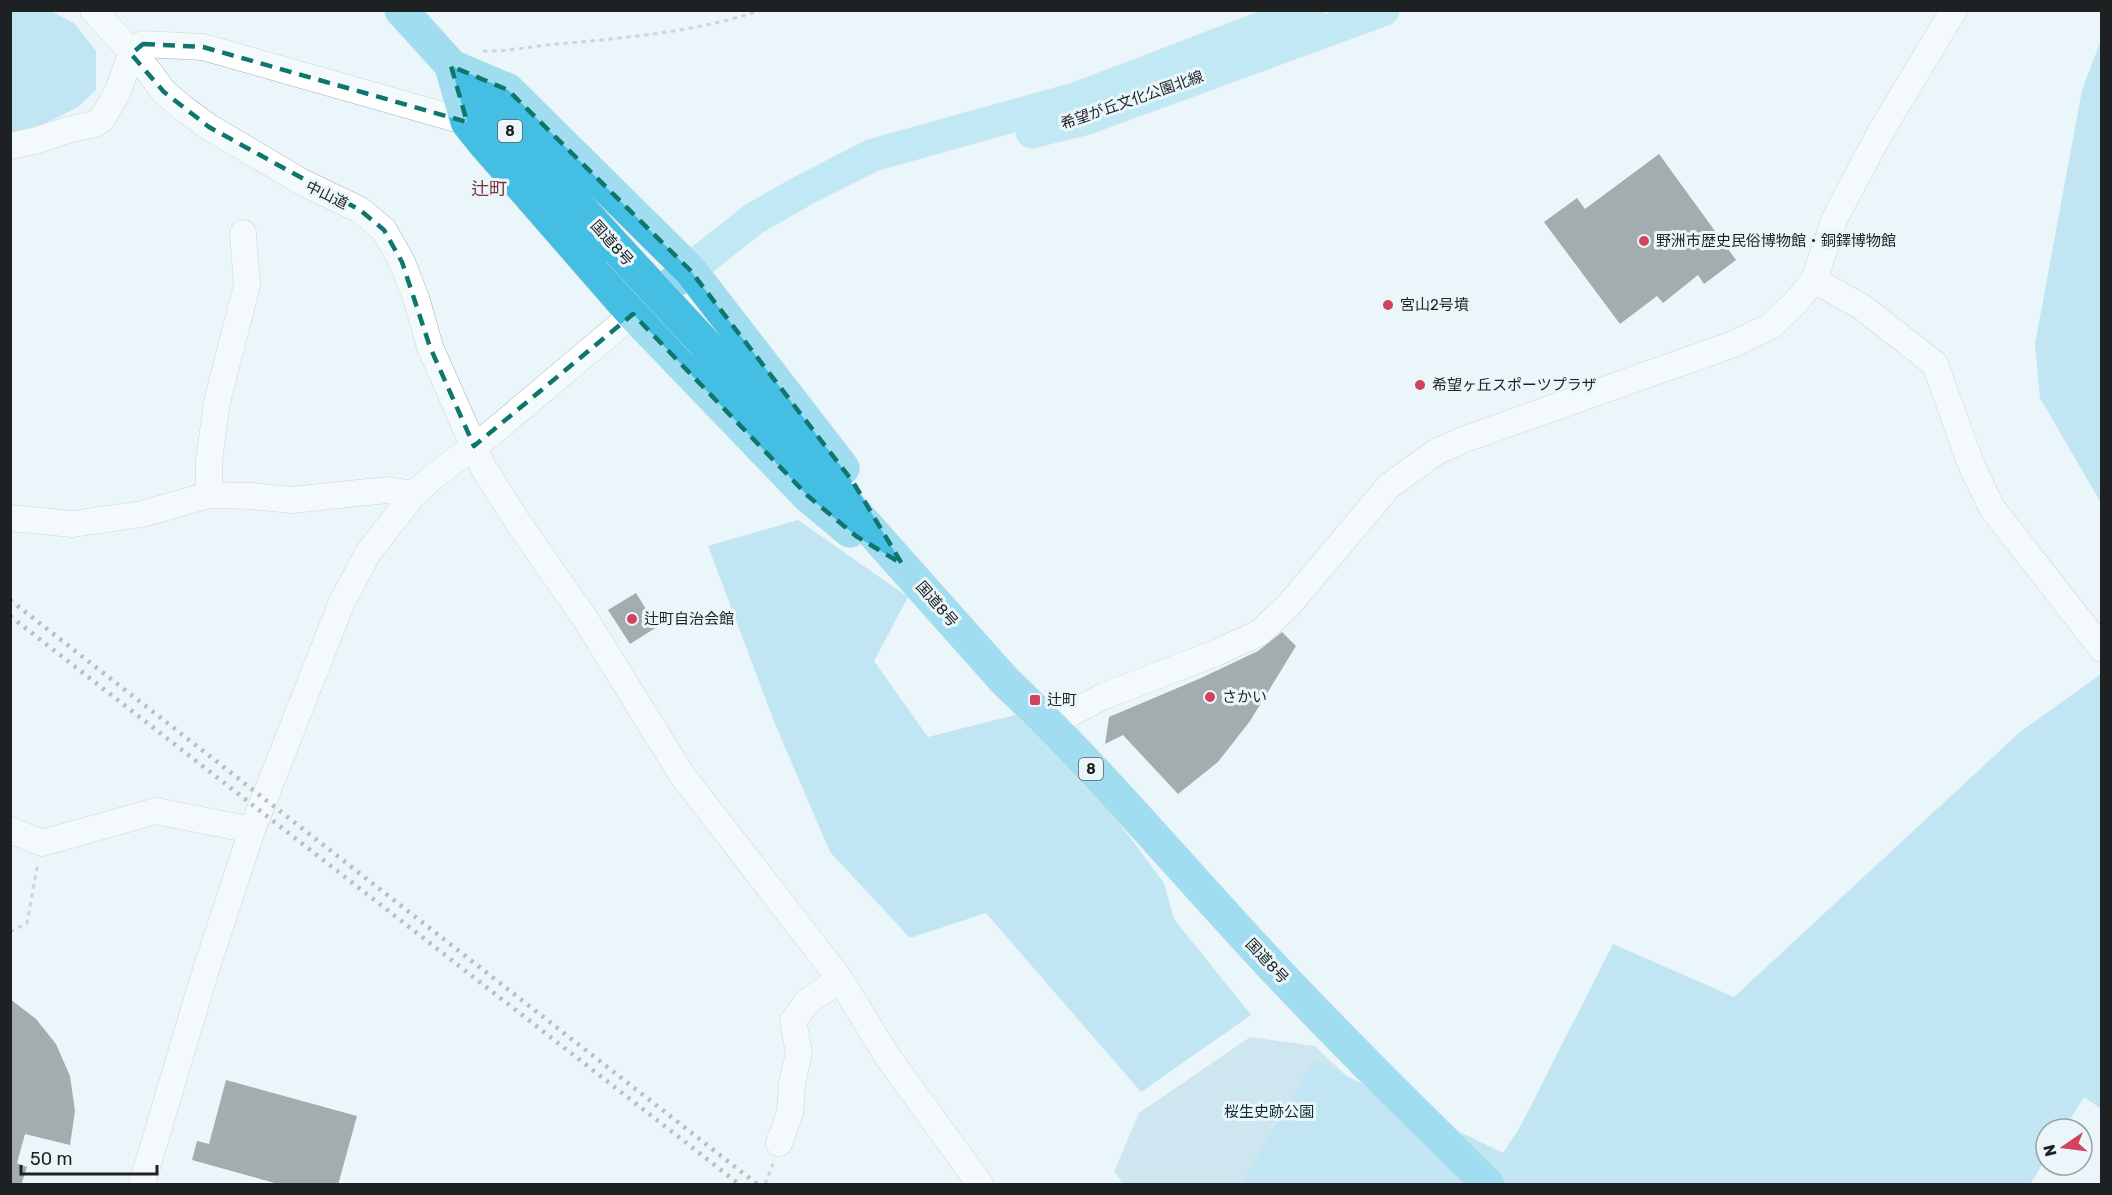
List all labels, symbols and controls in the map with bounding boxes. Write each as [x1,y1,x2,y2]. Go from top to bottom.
street label: 希望が丘文化公園北線 [1058,67,1206,133]
road number: 8 [498,120,522,142]
street label: 中山道 [303,177,351,213]
district label: 辻町 [471,178,507,200]
street label: 国道8号 [587,217,637,269]
place label: 野洲市歴史民俗博物館・銅鐸博物館 [1656,232,1896,250]
marker: 野洲市歴史民俗博物館・銅鐸博物館 [1637,234,1651,248]
place label: 宮山2号墳 [1400,296,1469,314]
marker: 宮山2号墳 [1381,298,1395,312]
place label: 希望ヶ丘スポーツプラザ [1432,376,1597,394]
marker: 希望ヶ丘スポーツプラザ [1413,378,1427,392]
street label: 国道8号 [912,578,962,630]
place label: 辻町自治会館 [644,610,734,628]
marker: 辻町自治会館 [625,612,639,626]
place label: さかい [1222,688,1267,706]
marker: さかい [1203,690,1217,704]
place label: 辻町 [1047,691,1077,709]
marker: 辻町 [1028,693,1042,707]
road number: 8 [1079,758,1103,780]
street label: 国道8号 [1242,935,1292,987]
park label: 桜生史跡公園 [1224,1103,1314,1121]
north arrow [2034,1117,2094,1177]
scale bar [21,1138,158,1176]
text: N [2039,1143,2061,1158]
text: 50 m [30,1148,73,1170]

